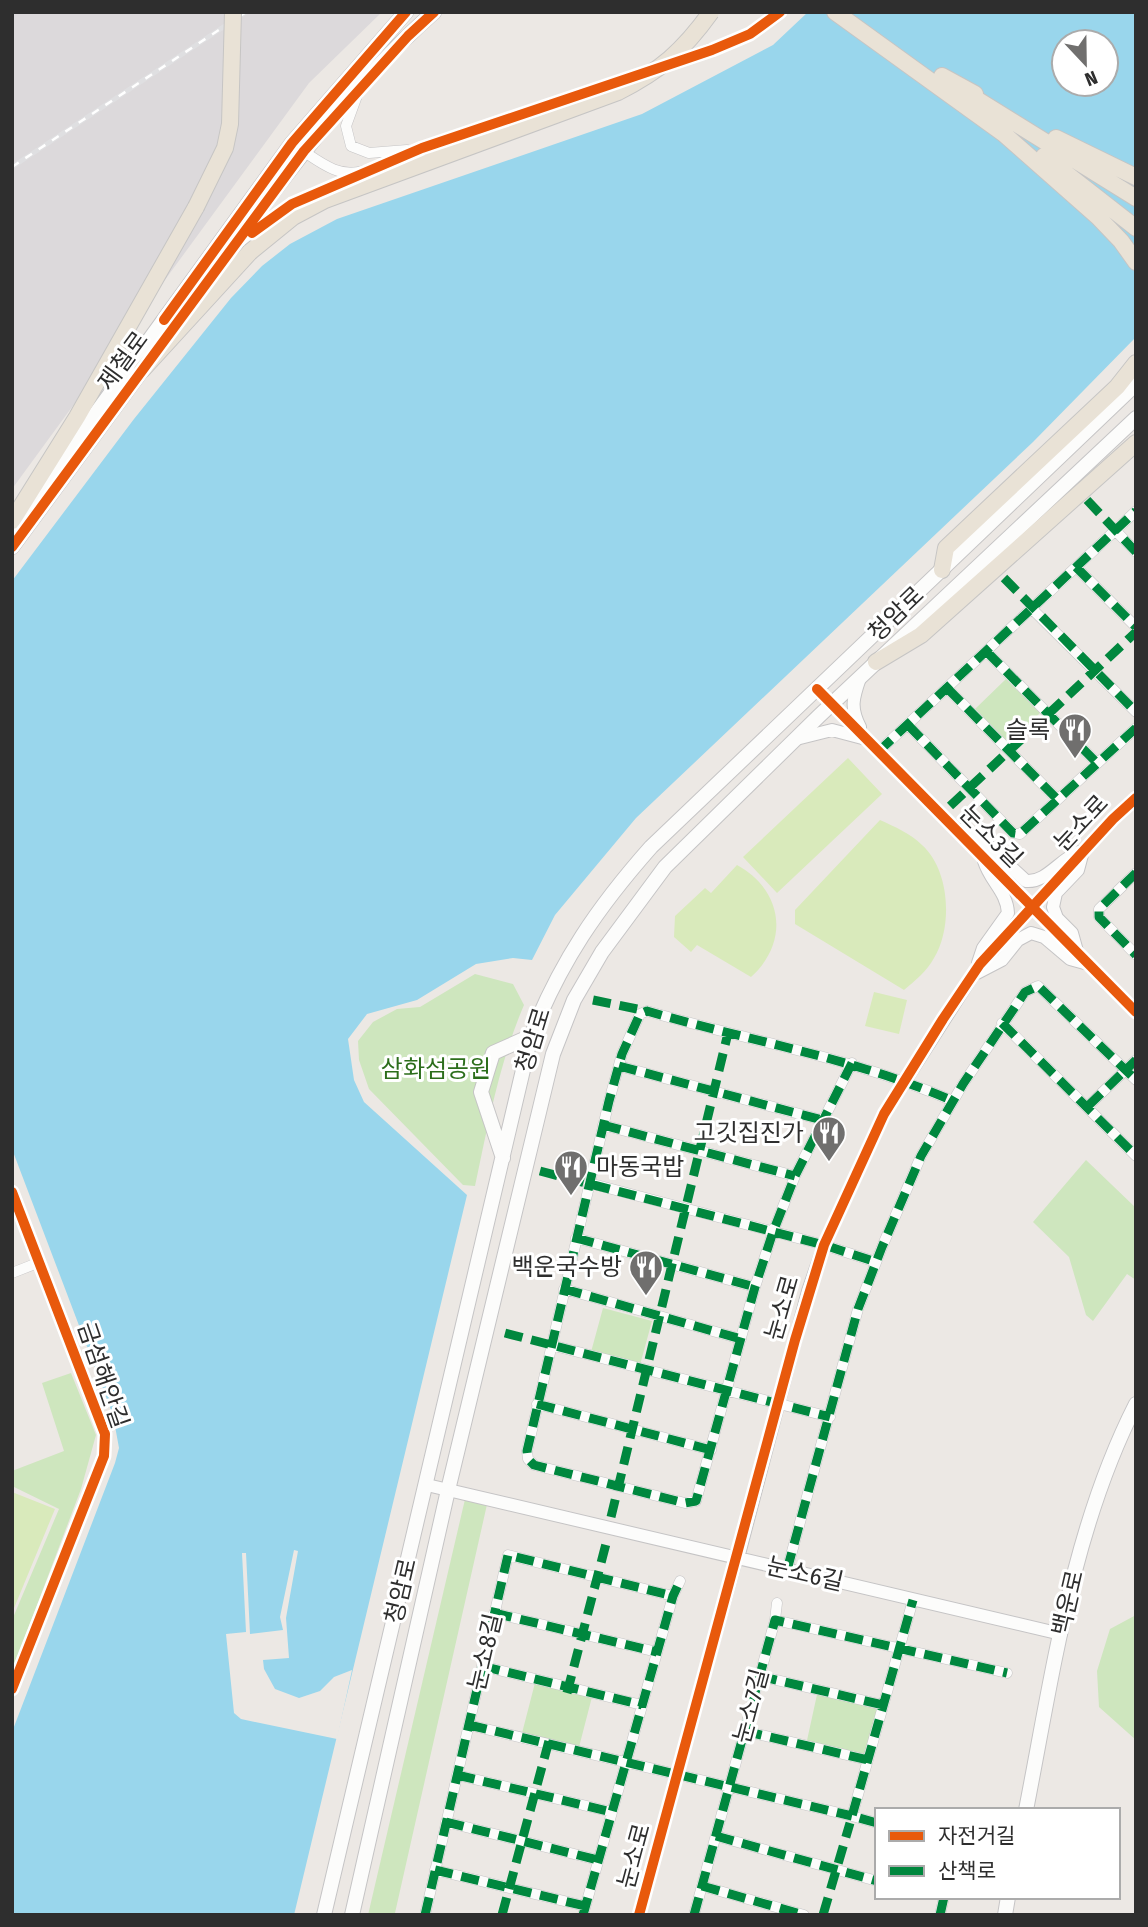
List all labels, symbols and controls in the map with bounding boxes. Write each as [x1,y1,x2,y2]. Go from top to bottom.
north arrow [1050,28,1120,98]
text: N [1082,66,1101,91]
street label: 제철로 [92,326,154,396]
street label: 청암로 [862,581,930,647]
restaurant icon: 슬록 [1056,711,1094,760]
place label: 슬록 [1006,716,1050,744]
street label: 눈소로 [1048,789,1114,857]
street label: 눈소3길 [954,799,1028,873]
street label: 청암로 [510,1004,556,1076]
park label: 삼화섬공원 [381,1055,491,1083]
restaurant icon: 고깃집진가 [810,1114,848,1163]
place label: 고깃집진가 [694,1119,804,1147]
restaurant icon: 마동국밥 [552,1148,590,1197]
place label: 마동국밥 [596,1153,684,1181]
restaurant icon: 백운국수방 [627,1248,665,1297]
place label: 백운국수방 [512,1253,622,1281]
street label: 눈소로 [759,1272,805,1344]
street label: 금섬해안길 [72,1318,134,1432]
street label: 눈소6길 [764,1552,846,1596]
street label: 청암로 [380,1556,422,1626]
street label: 백운로 [1047,1568,1089,1638]
street label: 눈소8길 [463,1611,507,1693]
street label: 눈소7길 [728,1666,774,1746]
legend [875,1808,1120,1899]
street label: 눈소로 [612,1820,656,1892]
text: 자전거길 [938,1823,1015,1849]
text: 산책로 [938,1858,996,1884]

